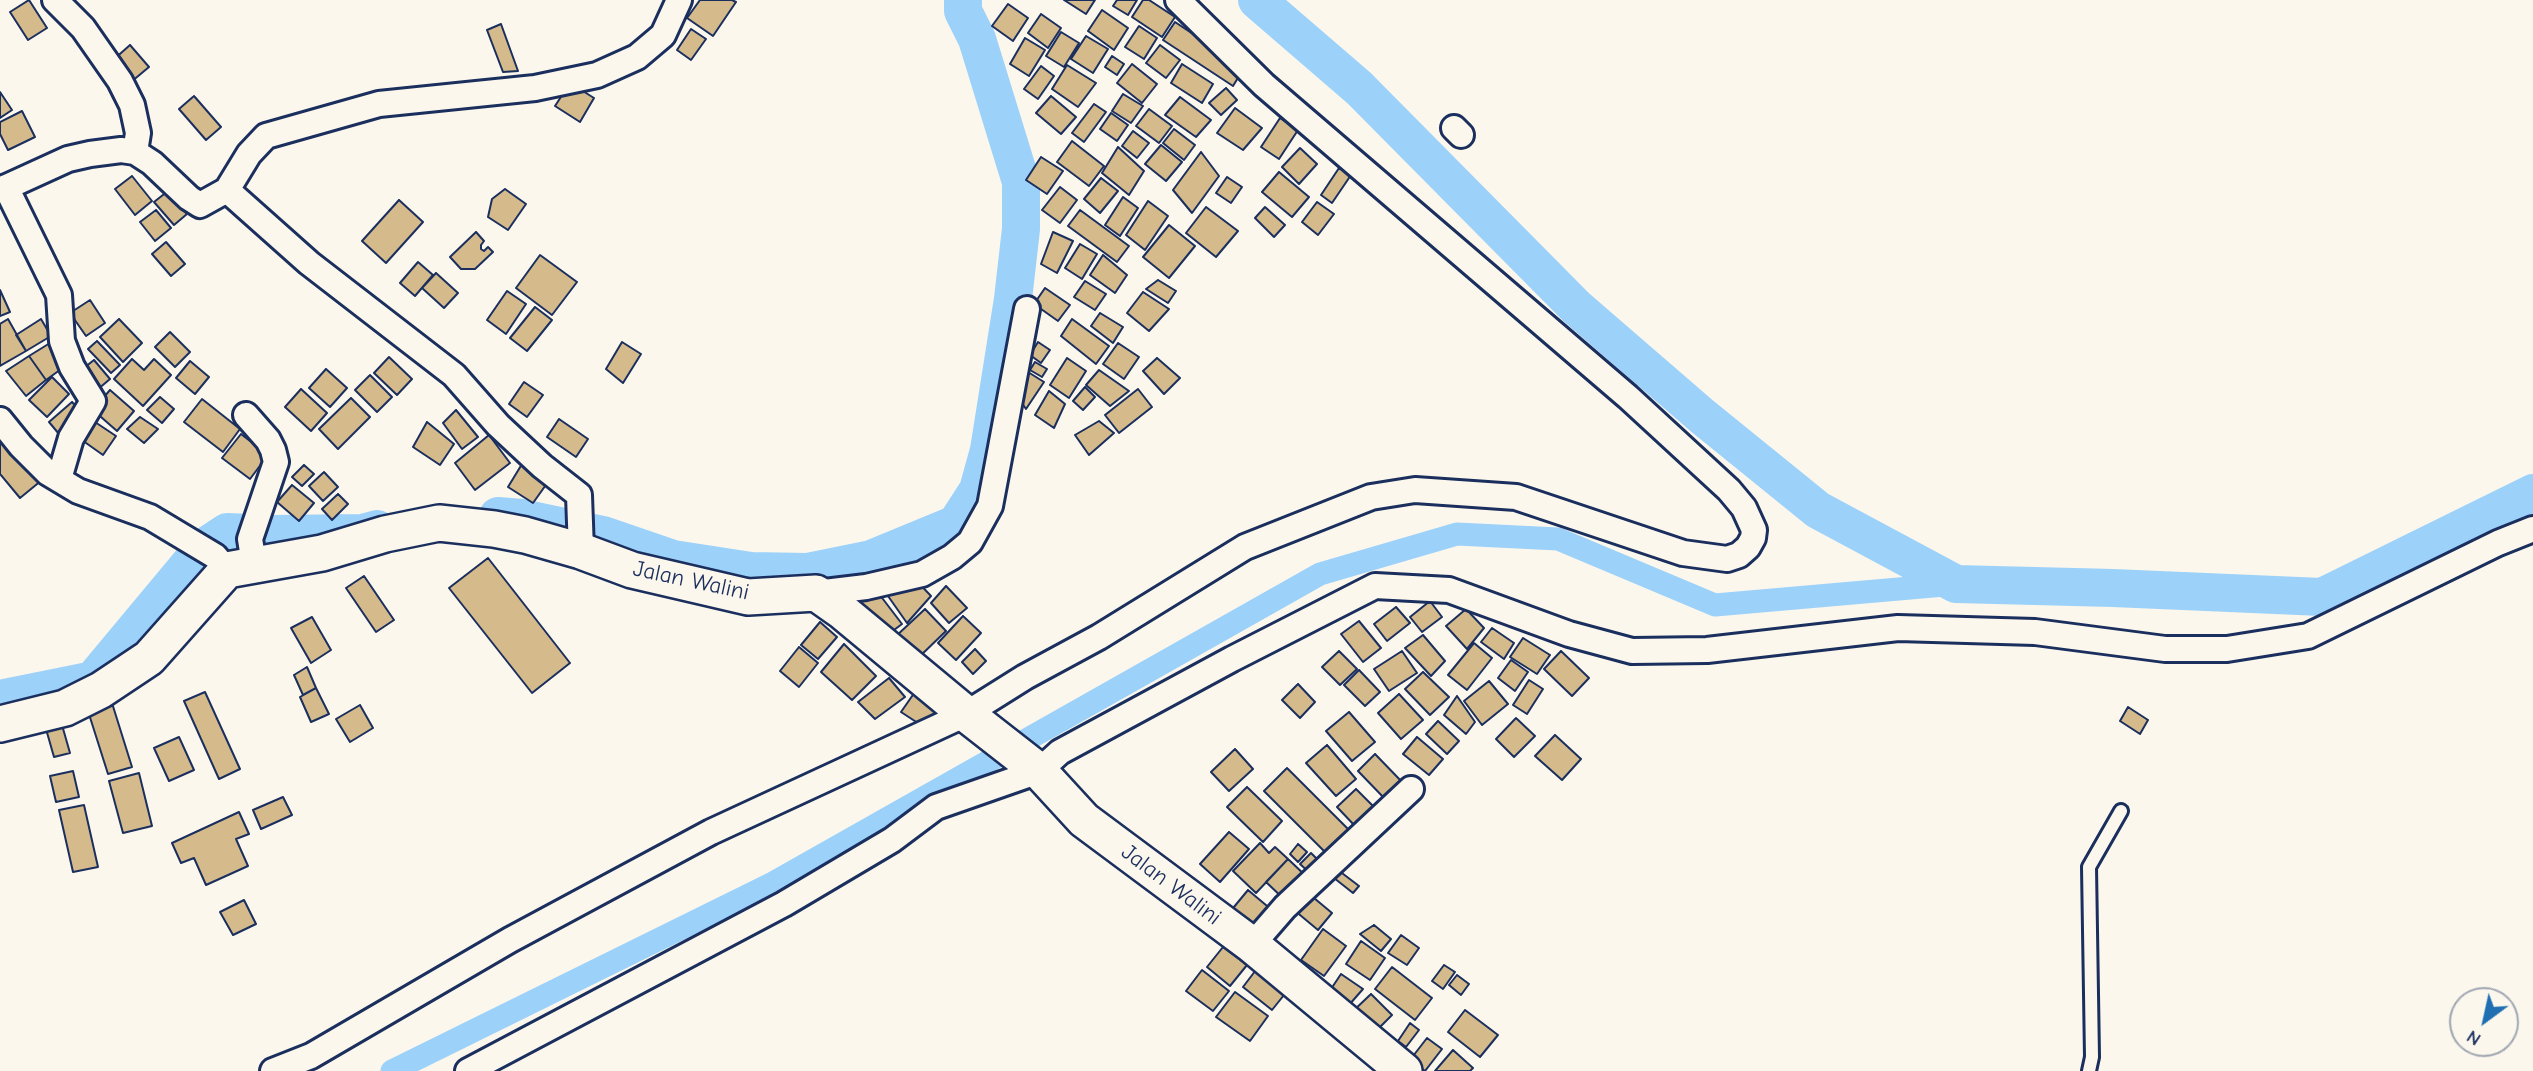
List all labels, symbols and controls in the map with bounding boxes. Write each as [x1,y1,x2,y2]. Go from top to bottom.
street label: Jalan Walini [630,555,752,607]
street label: Jalan Walini [1116,838,1226,932]
north arrow [2449,987,2519,1057]
text: N [2462,1025,2485,1051]

